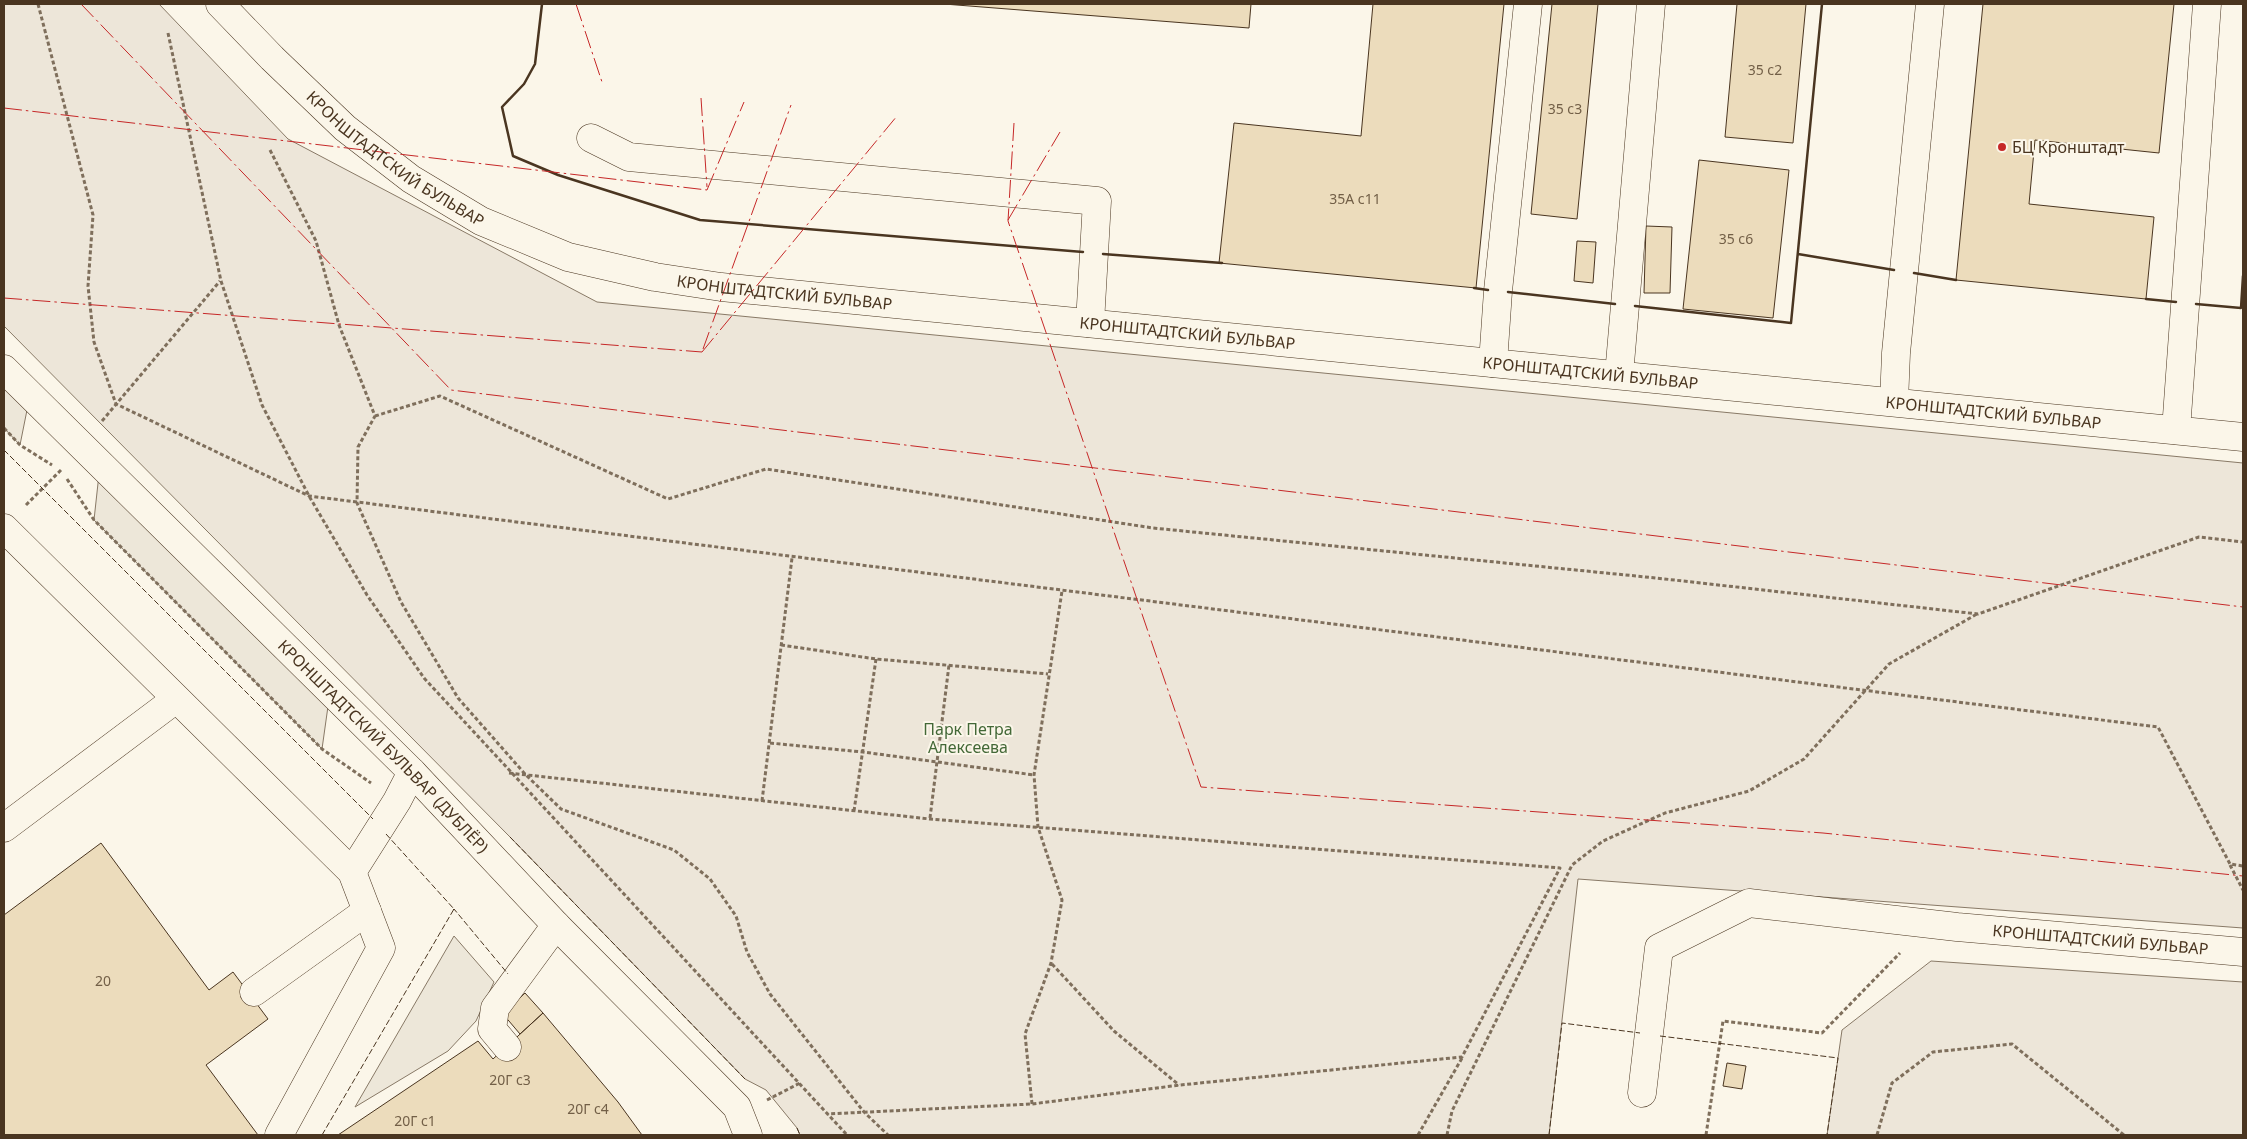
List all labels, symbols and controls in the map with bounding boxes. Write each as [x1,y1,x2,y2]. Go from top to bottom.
house number: 35 с2 [1748,60,1782,79]
street label: КРОНШТАДТСКИЙ БУЛЬВАР [302,86,489,232]
house number: 35 с3 [1548,99,1582,118]
place label: БЦ Кронштадт [2012,136,2125,158]
marker: БЦ Кронштадт [1996,141,2008,153]
house number: 35А с11 [1329,189,1381,208]
house number: 35 с6 [1719,229,1753,248]
street label: КРОНШТАДТСКИЙ БУЛЬВАР [675,269,893,315]
street label: КРОНШТАДТСКИЙ БУЛЬВАР [1079,311,1296,355]
street label: КРОНШТАДТСКИЙ БУЛЬВАР [1482,351,1699,394]
street label: КРОНШТАДТСКИЙ БУЛЬВАР [1885,391,2102,434]
street label: КРОНШТАДТСКИЙ БУЛЬВАР (ДУБЛЁР) [273,635,494,858]
park label: Парк Петра Алексеева [923,718,1013,758]
street label: КРОНШТАДТСКИЙ БУЛЬВАР [1992,919,2209,960]
house number: 20 [95,971,111,990]
house number: 20Г с3 [489,1070,531,1089]
house number: 20Г с4 [567,1099,609,1118]
house number: 20Г с1 [394,1111,436,1130]

